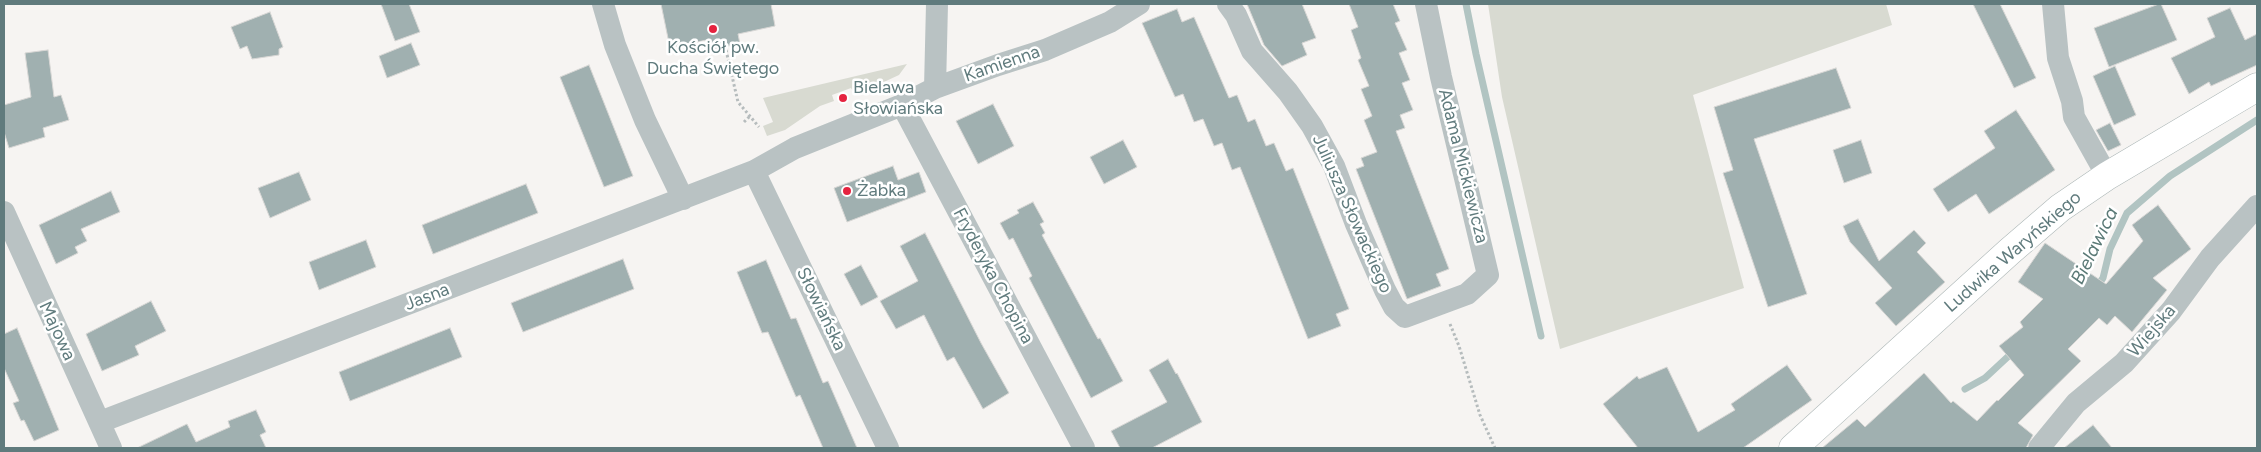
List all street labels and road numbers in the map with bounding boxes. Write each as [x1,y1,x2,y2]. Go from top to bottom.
street label: Kamienna [961,41,1043,87]
street label: Adama Mickiewicza [1433,87,1493,245]
street label: Juliusza Słowackiego [1307,131,1397,297]
street label: Ludwika Waryńskiego [1940,187,2086,317]
street label: Fryderyka Chopina [948,204,1038,348]
street label: Słowiańska [792,264,850,354]
street label: Jasna [402,279,452,315]
street label: Majowa [34,298,80,364]
street label: Wiejska [2123,300,2181,362]

